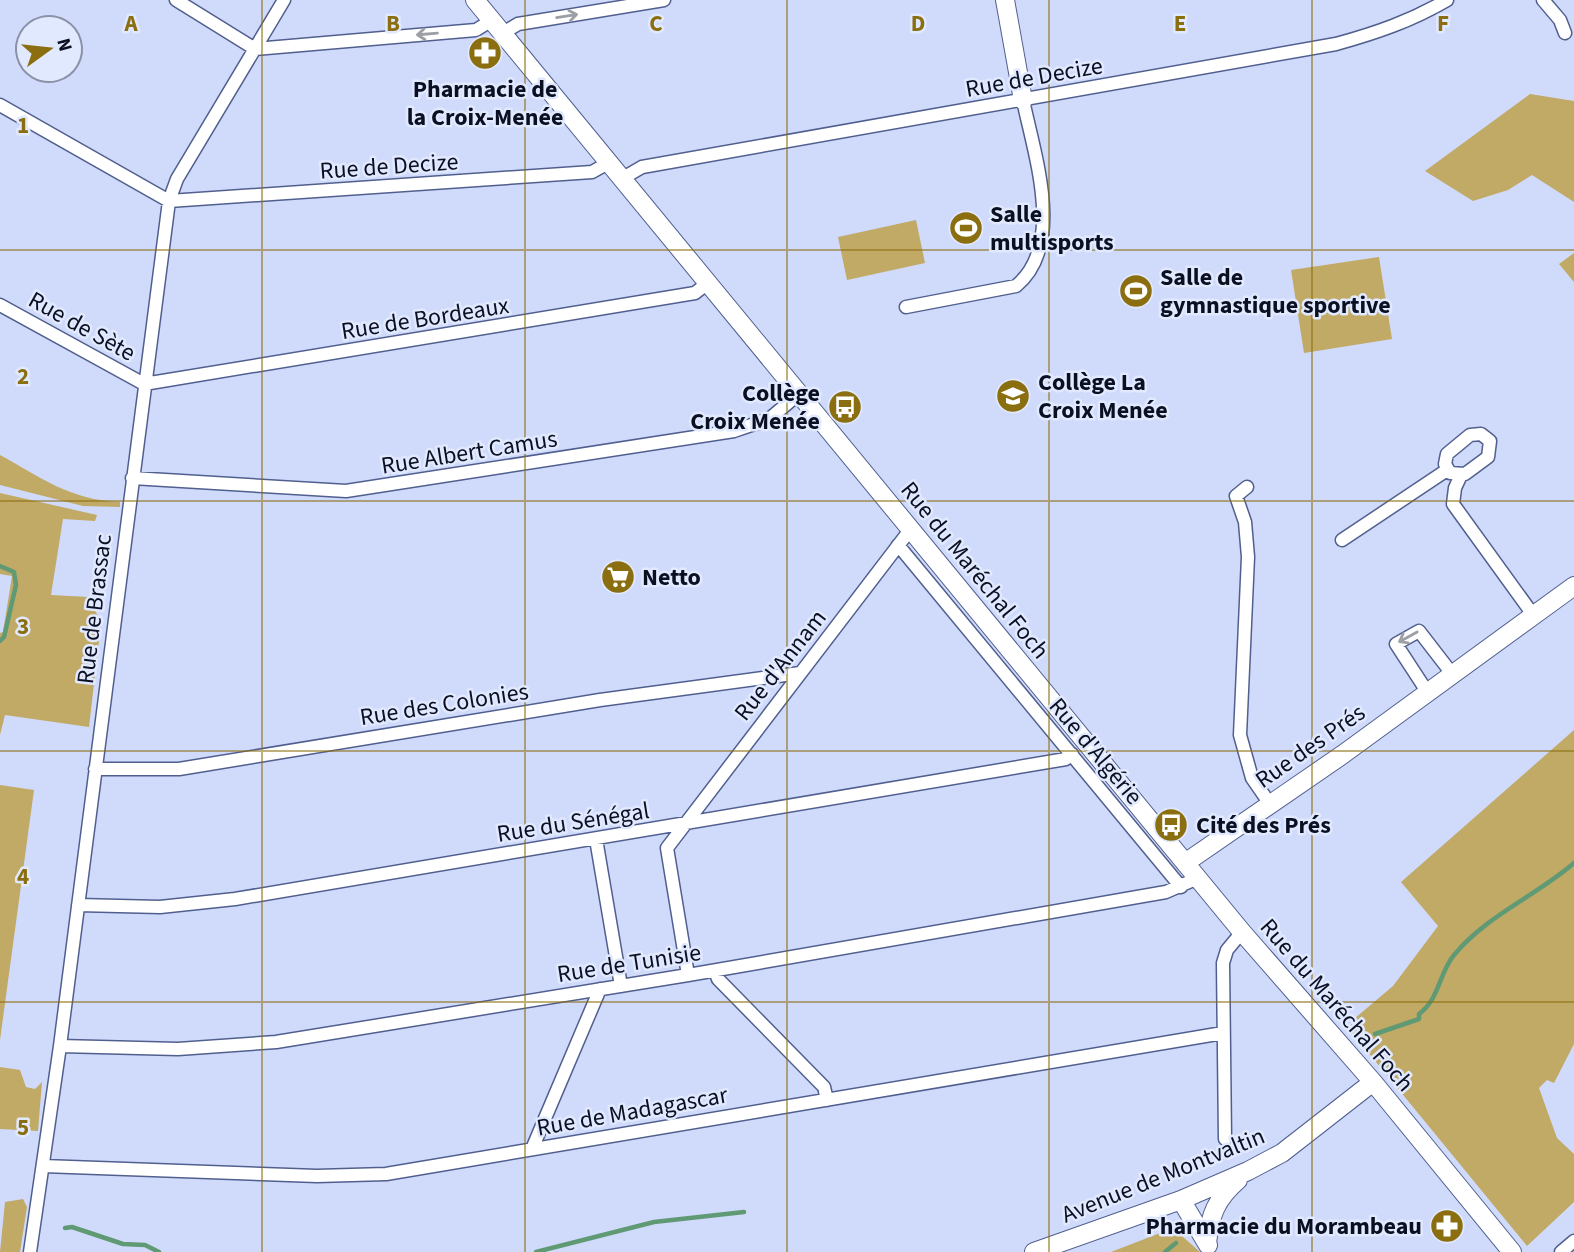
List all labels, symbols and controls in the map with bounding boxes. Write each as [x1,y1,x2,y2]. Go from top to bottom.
text: A [123,7,138,40]
text: B [386,7,400,40]
text: C [649,7,663,40]
text: D [911,7,925,40]
text: E [1174,7,1186,40]
text: F [1437,7,1449,40]
one-way arrow [556,9,578,22]
north arrow [14,14,84,84]
one-way arrow [416,28,438,41]
pharmacy icon: Pharmacie de la Croix-Menée [466,34,504,72]
text: N [49,35,79,55]
street label: Rue de Decize [963,48,1105,107]
place label: Pharmacie de la Croix-Menée [407,72,563,135]
text: 1 [17,109,29,142]
street label: Rue de Decize [319,144,460,189]
place label: Salle multisports [990,197,1114,260]
sports icon: Salle multisports [947,209,985,247]
place label: Salle de gymnastique sportive [1160,260,1391,323]
sports icon: Salle de gymnastique sportive [1117,272,1155,310]
street label: Rue de Sète [22,283,142,370]
street label: Rue de Bordeaux [339,288,512,349]
text: 2 [17,360,29,393]
place label: Collège La Croix Menée [1038,365,1168,428]
place label: Collège Croix Menée [690,376,820,439]
school or university icon: Collège La Croix Menée [994,377,1032,415]
bus stop icon: Collège Croix Menée [826,388,864,426]
street label: Rue Albert Camus [379,421,560,484]
street label: Rue du Maréchal Foch [892,474,1057,667]
street label: Rue de Brassac [68,532,121,686]
supermarket icon: Netto [599,558,637,596]
place label: Netto [642,560,701,595]
street label: Rue d'Annam [726,602,835,728]
text: 3 [17,610,29,643]
one-way arrow [1398,630,1418,644]
street label: Rue des Colonies [357,674,531,735]
street label: Rue d'Algérie [1040,690,1151,813]
street label: Rue des Prés [1248,696,1372,797]
street label: Rue du Sénégal [494,793,652,852]
bus stop icon: Cité des Prés [1152,806,1190,844]
place label: Cité des Prés [1196,808,1331,843]
text: 4 [17,860,29,893]
street label: Rue du Maréchal Foch [1251,911,1422,1100]
street label: Rue de Tunisie [555,935,704,992]
street label: Rue de Madagascar [534,1077,731,1146]
text: 5 [17,1111,29,1144]
street label: Avenue de Montvaltin [1056,1119,1270,1232]
pharmacy icon: Pharmacie du Morambeau [1428,1207,1466,1245]
place label: Pharmacie du Morambeau [1145,1209,1422,1244]

